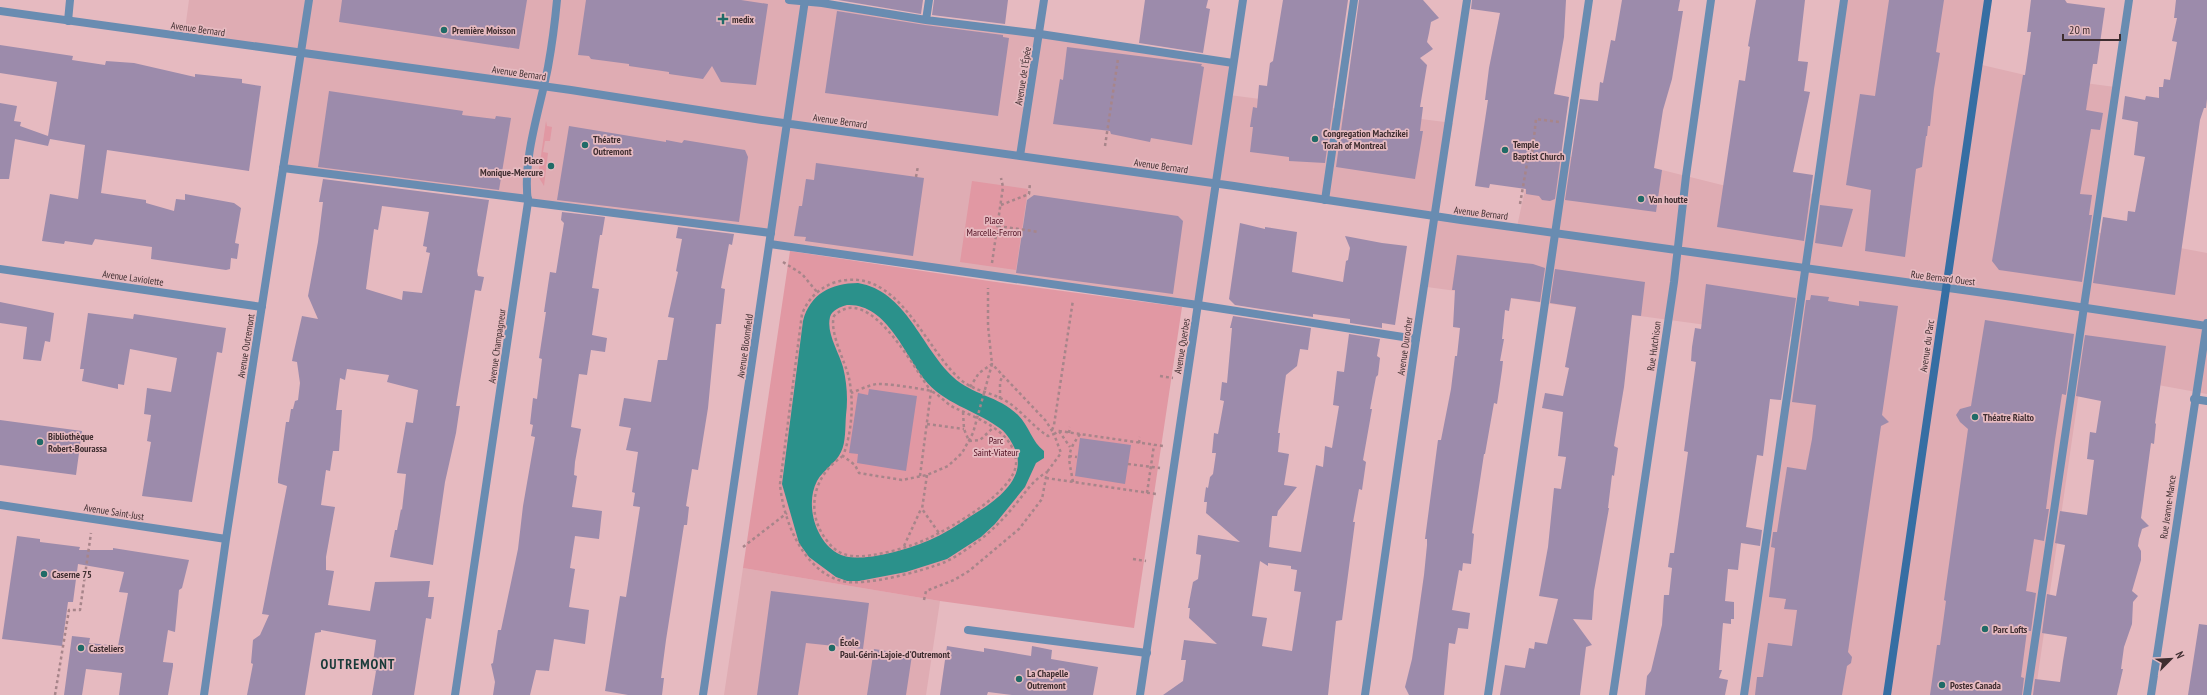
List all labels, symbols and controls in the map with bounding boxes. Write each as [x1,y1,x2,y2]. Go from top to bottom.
marker: medix [717,13,729,25]
place label: medix [732,13,755,26]
scale bar [2063,16,2120,42]
street label: Avenue Bernard [170,19,226,39]
text: 20 m [2069,22,2090,37]
place label: Première Moisson [452,24,516,37]
marker: Première Moisson [439,25,449,35]
street label: Avenue de l'Épée [1012,46,1034,106]
street label: Avenue Bernard [491,63,547,83]
street label: Avenue Bernard [812,111,868,131]
place label: Congregation Machzikei Torah of Montreal [1323,127,1408,152]
place label: Théatre Outremont [593,133,632,158]
marker: Congregation Machzikei Torah of Montreal [1310,134,1320,144]
place label: Temple Baptist Church [1513,138,1565,163]
marker: Théatre Outremont [580,140,590,150]
marker: Temple Baptist Church [1500,145,1510,155]
place label: Place Monique-Mercure [480,154,543,179]
street label: Avenue Bernard [1133,156,1189,176]
marker: Place Monique-Mercure [546,161,556,171]
place label: Van houtte [1648,193,1688,206]
marker: Van houtte [1636,194,1646,204]
street label: Avenue Bernard [1453,203,1509,223]
park label: Place Marcelle-Ferron [967,214,1021,239]
street label: Avenue Laviolette [101,267,165,289]
street label: Rue Bernard Ouest [1910,268,1976,288]
street label: Avenue Champagneur [485,308,509,384]
street label: Avenue Outremont [235,313,258,379]
street label: Avenue Bloomfield [734,313,756,379]
street label: Avenue Durocher [1394,316,1416,376]
street label: Avenue Querbes [1171,317,1193,375]
street label: Avenue du Parc [1917,319,1937,373]
street label: Rue Hutchison [1644,320,1664,372]
place label: Théatre Rialto [1983,411,2035,424]
marker: Théatre Rialto [1970,412,1980,422]
place label: Bibliothèque Robert-Bourassa [48,430,107,455]
park label: Parc Saint-Viateur [974,434,1019,459]
marker: Bibliothèque Robert-Bourassa [35,437,45,447]
street label: Rue Jeanne-Mance [2157,474,2179,540]
street label: Avenue Saint-Just [83,501,145,523]
place label: Caserne 75 [52,568,92,581]
marker: Caserne 75 [39,569,49,579]
place label: Parc Lofts [1993,623,2028,636]
marker: Parc Lofts [1980,624,1990,634]
place label: École Paul-Gérin-Lajoie-d'Outremont [840,636,950,661]
north arrow [2151,639,2191,679]
place label: Casteliers [89,642,124,655]
marker: Casteliers [76,643,86,653]
marker: École Paul-Gérin-Lajoie-d'Outremont [827,643,837,653]
text: N [2173,649,2188,661]
district label: OUTREMONT [321,655,395,673]
place label: La Chapelle Outremont [1027,667,1068,692]
marker: La Chapelle Outremont [1014,674,1024,684]
place label: Postes Canada [1950,679,2001,692]
marker: Postes Canada [1937,680,1947,690]

